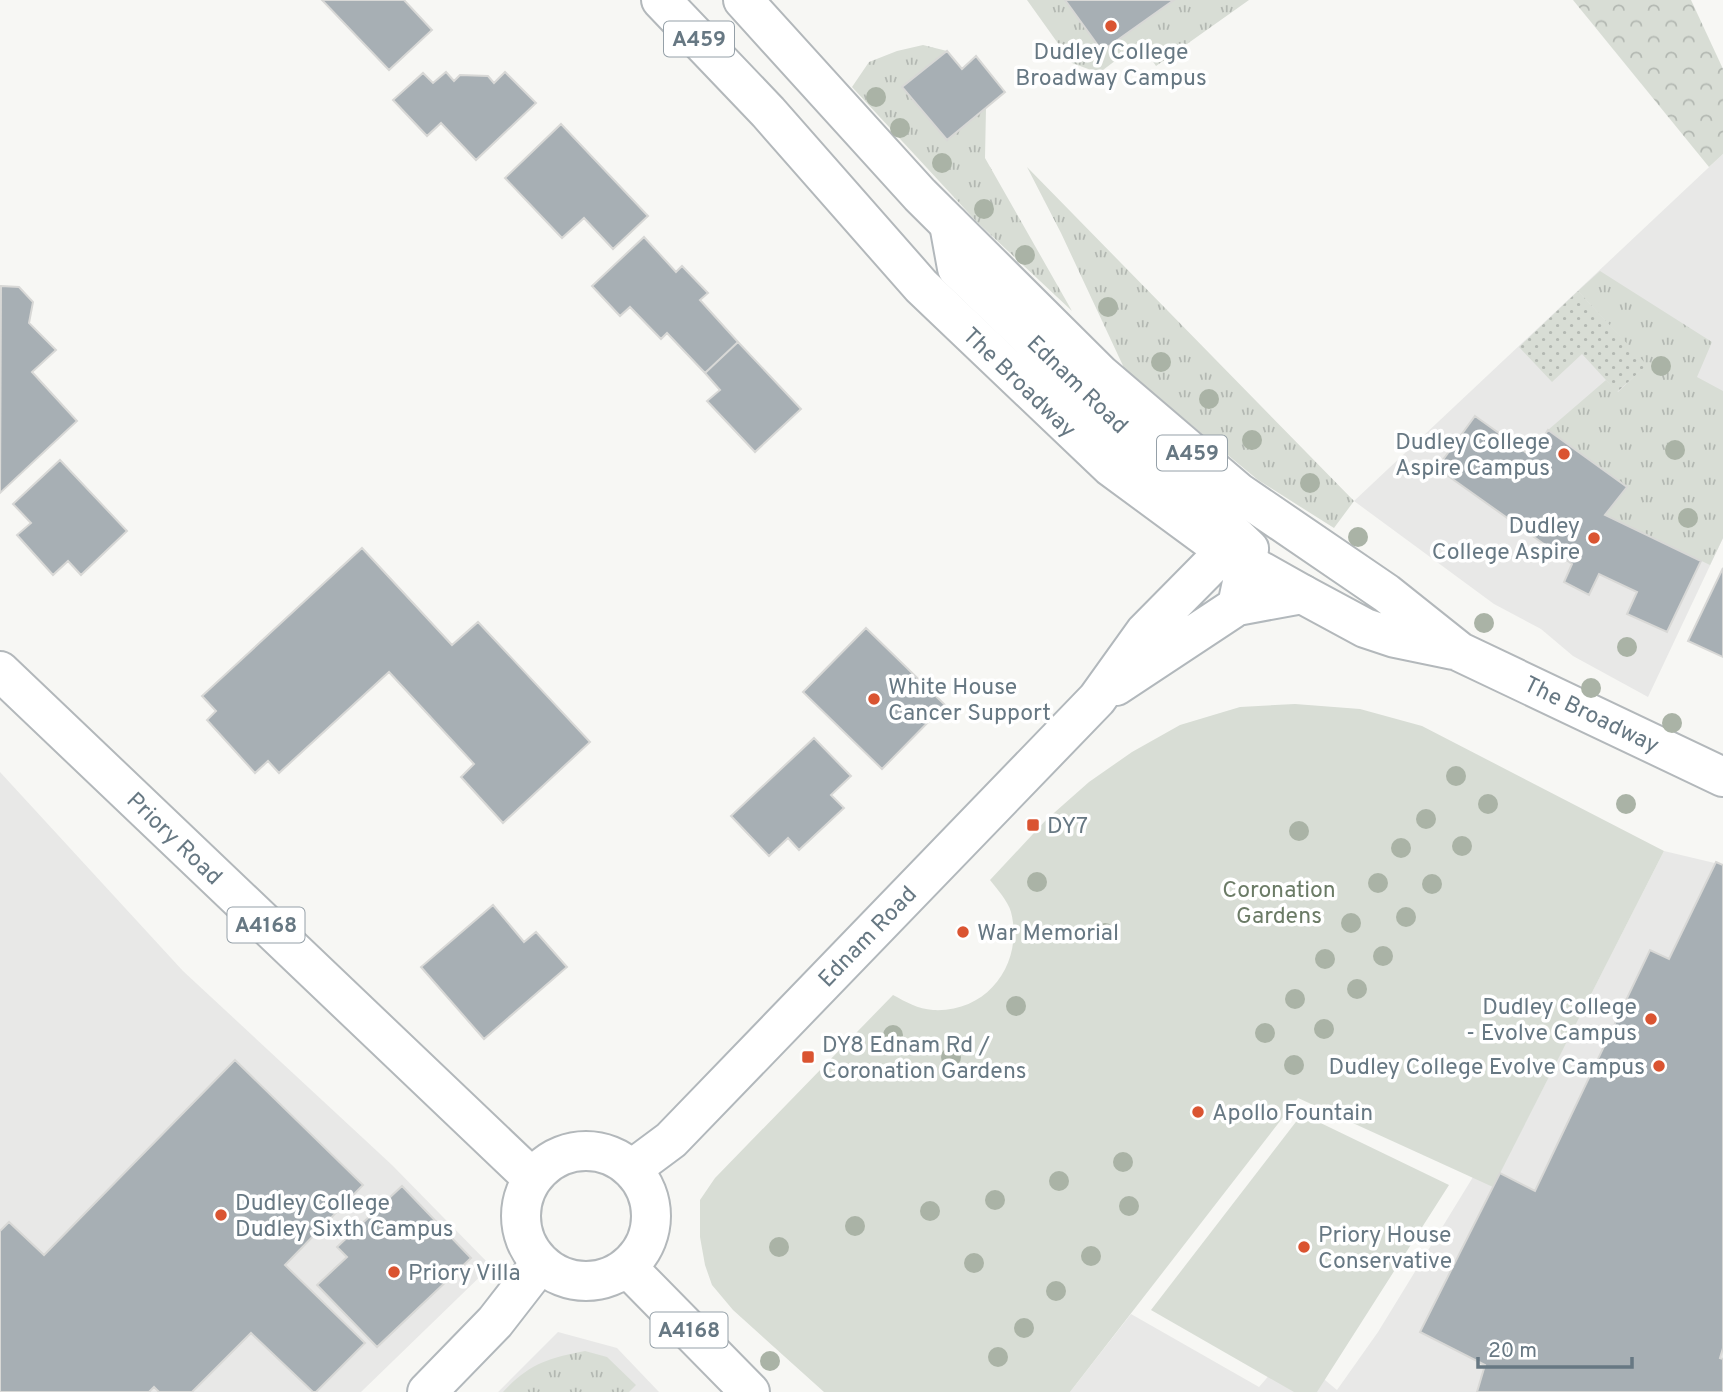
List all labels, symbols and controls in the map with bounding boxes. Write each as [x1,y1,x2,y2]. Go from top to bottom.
marker: Dudley College Broadway Campus [1103,18,1119,34]
road number: A459 [664,22,734,56]
place label: Dudley College Broadway Campus [1015,39,1207,94]
street label: The Broadway [955,322,1081,445]
street label: Ednam Road [1020,330,1133,441]
place label: Dudley College Aspire Campus [1395,429,1550,484]
road number: A459 [1157,435,1227,470]
marker: Dudley College Aspire Campus [1556,446,1572,462]
place label: Dudley College Aspire [1432,513,1580,568]
marker: Dudley College Aspire [1586,530,1602,546]
street label: The Broadway [1519,671,1663,761]
place label: White House Cancer Support [888,674,1051,729]
marker: White House Cancer Support [866,691,882,707]
street label: Priory Road [119,787,227,893]
place label: DY7 [1047,813,1088,842]
marker: DY7 [1025,817,1041,833]
park label: Coronation Gardens [1222,877,1336,932]
street label: Ednam Road [813,881,924,994]
road number: A4168 [228,908,304,942]
place label: War Memorial [977,920,1119,949]
marker: War Memorial [955,924,971,940]
place label: Dudley College - Evolve Campus [1466,994,1637,1049]
marker: Dudley College - Evolve Campus [1643,1011,1659,1027]
place label: DY8 Ednam Rd / Coronation Gardens [822,1032,1027,1087]
marker: DY8 Ednam Rd / Coronation Gardens [800,1049,816,1065]
place label: Dudley College Evolve Campus [1328,1054,1645,1083]
marker: Dudley College Evolve Campus [1651,1058,1667,1074]
place label: Apollo Fountain [1212,1100,1373,1129]
marker: Apollo Fountain [1190,1104,1206,1120]
place label: Dudley College Dudley Sixth Campus [235,1190,454,1245]
marker: Dudley College Dudley Sixth Campus [213,1207,229,1223]
place label: Priory House Conservative [1318,1222,1452,1277]
marker: Priory House Conservative [1296,1239,1312,1255]
place label: Priory Villa [408,1260,521,1289]
marker: Priory Villa [386,1264,402,1280]
road number: A4168 [650,1312,728,1348]
scale bar [1478,1326,1632,1370]
text: 20 m [1488,1338,1537,1365]

